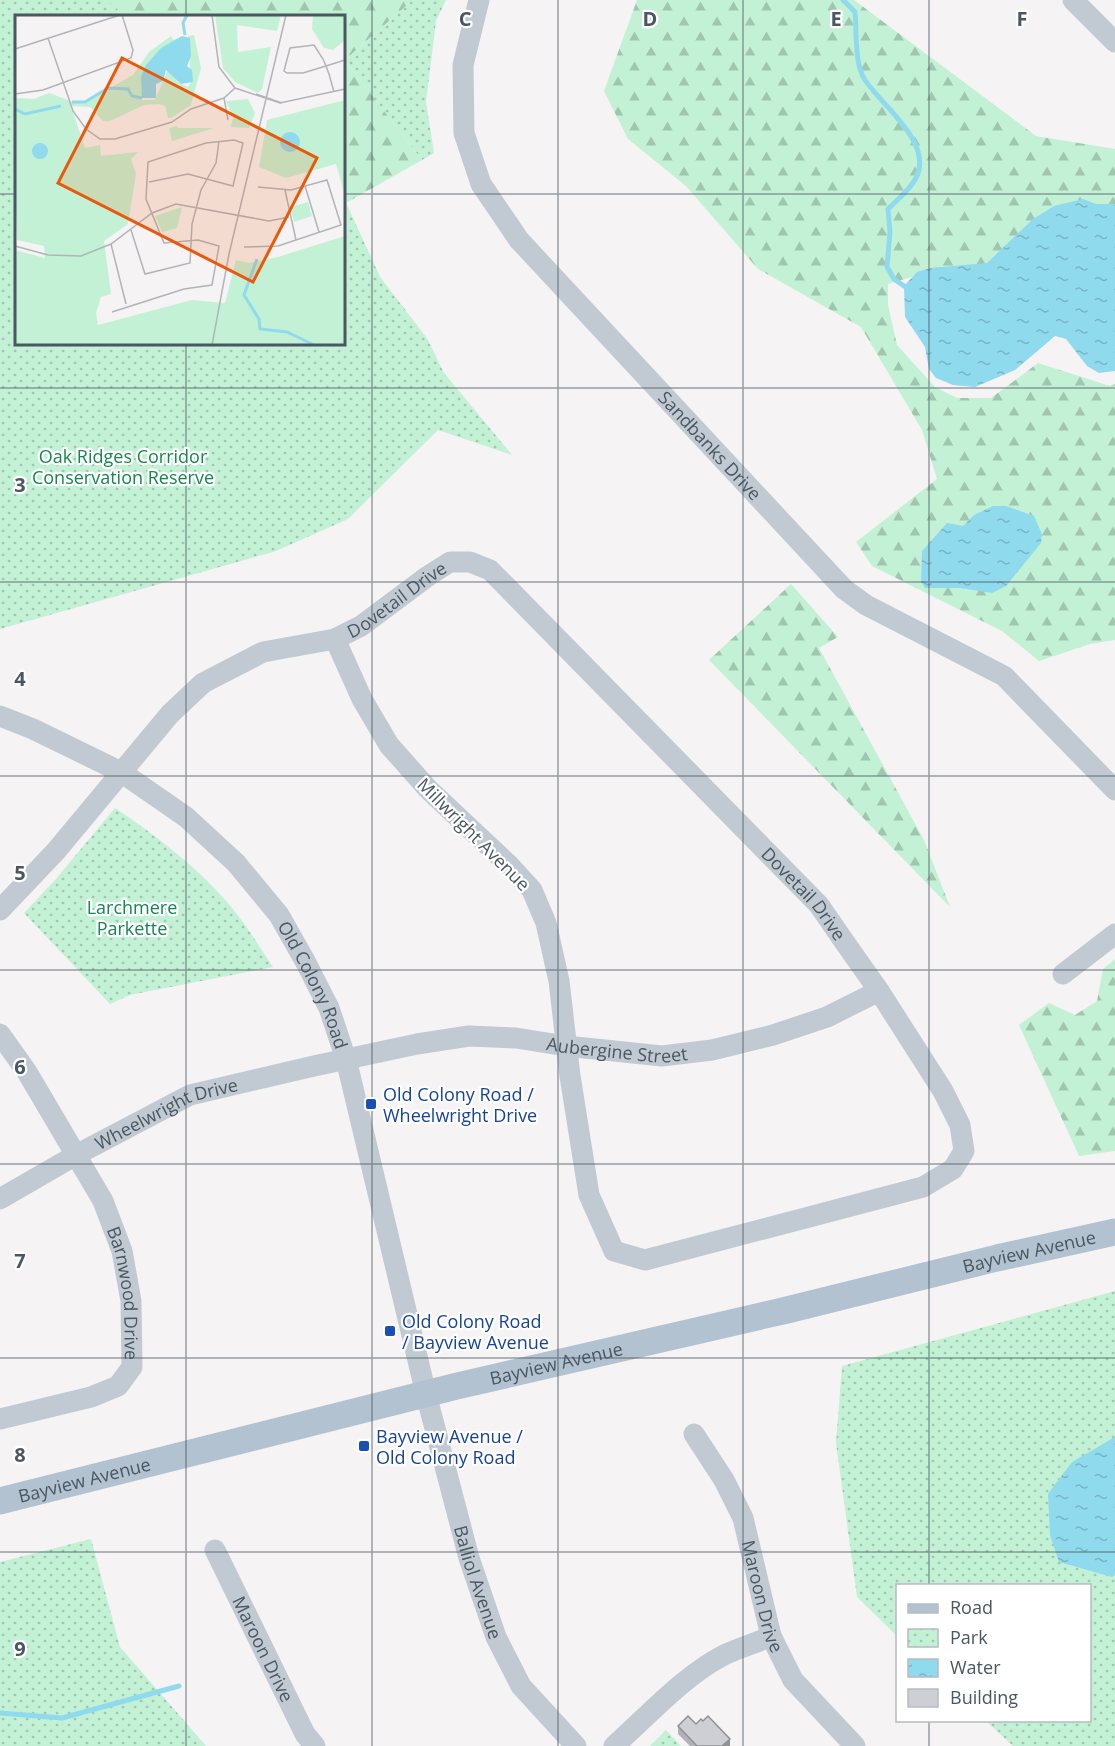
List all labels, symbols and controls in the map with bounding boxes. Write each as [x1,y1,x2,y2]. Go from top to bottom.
text: C [459,5,472,32]
text: D [643,5,657,32]
text: E [830,5,842,32]
text: F [1017,5,1027,32]
inset map [15,15,345,345]
street label: Sandbanks Drive [653,386,767,505]
park label: Oak Ridges Corridor Conservation Reserve [32,444,214,489]
text: 3 [14,471,26,498]
street label: Dovetail Drive [343,555,451,643]
text: 4 [14,665,26,692]
street label: Millwright Avenue [412,772,536,896]
street label: Dovetail Drive [756,842,852,945]
text: 5 [14,859,26,886]
park label: Larchmere Parkette [87,895,177,940]
street label: Old Colony Road [273,916,354,1052]
street label: Aubergine Street [545,1031,689,1068]
text: 6 [14,1053,26,1080]
street label: Wheelwright Drive [91,1072,240,1155]
place label: Old Colony Road / Wheelwright Drive [383,1082,537,1127]
marker: Old Colony Road / Wheelwright Drive [364,1097,378,1111]
street label: Barnwood Drive [102,1223,144,1360]
street label: Bayview Avenue [960,1225,1098,1278]
text: 7 [14,1247,26,1274]
place label: Old Colony Road / Bayview Avenue [402,1309,549,1354]
marker: Old Colony Road / Bayview Avenue [383,1324,397,1338]
street label: Bayview Avenue [487,1336,625,1390]
place label: Bayview Avenue / Old Colony Road [376,1424,523,1469]
marker: Bayview Avenue / Old Colony Road [357,1439,371,1453]
text: 8 [14,1441,26,1468]
street label: Bayview Avenue [16,1452,153,1508]
street label: Balliol Avenue [449,1523,508,1642]
street label: Maroon Drive [737,1538,789,1656]
legend [896,1584,1091,1722]
street label: Maroon Drive [227,1592,299,1706]
text: Road [950,1595,993,1619]
text: Park [950,1625,988,1649]
text: 9 [14,1635,26,1662]
text: Water [950,1655,1001,1679]
text: Building [950,1685,1018,1709]

